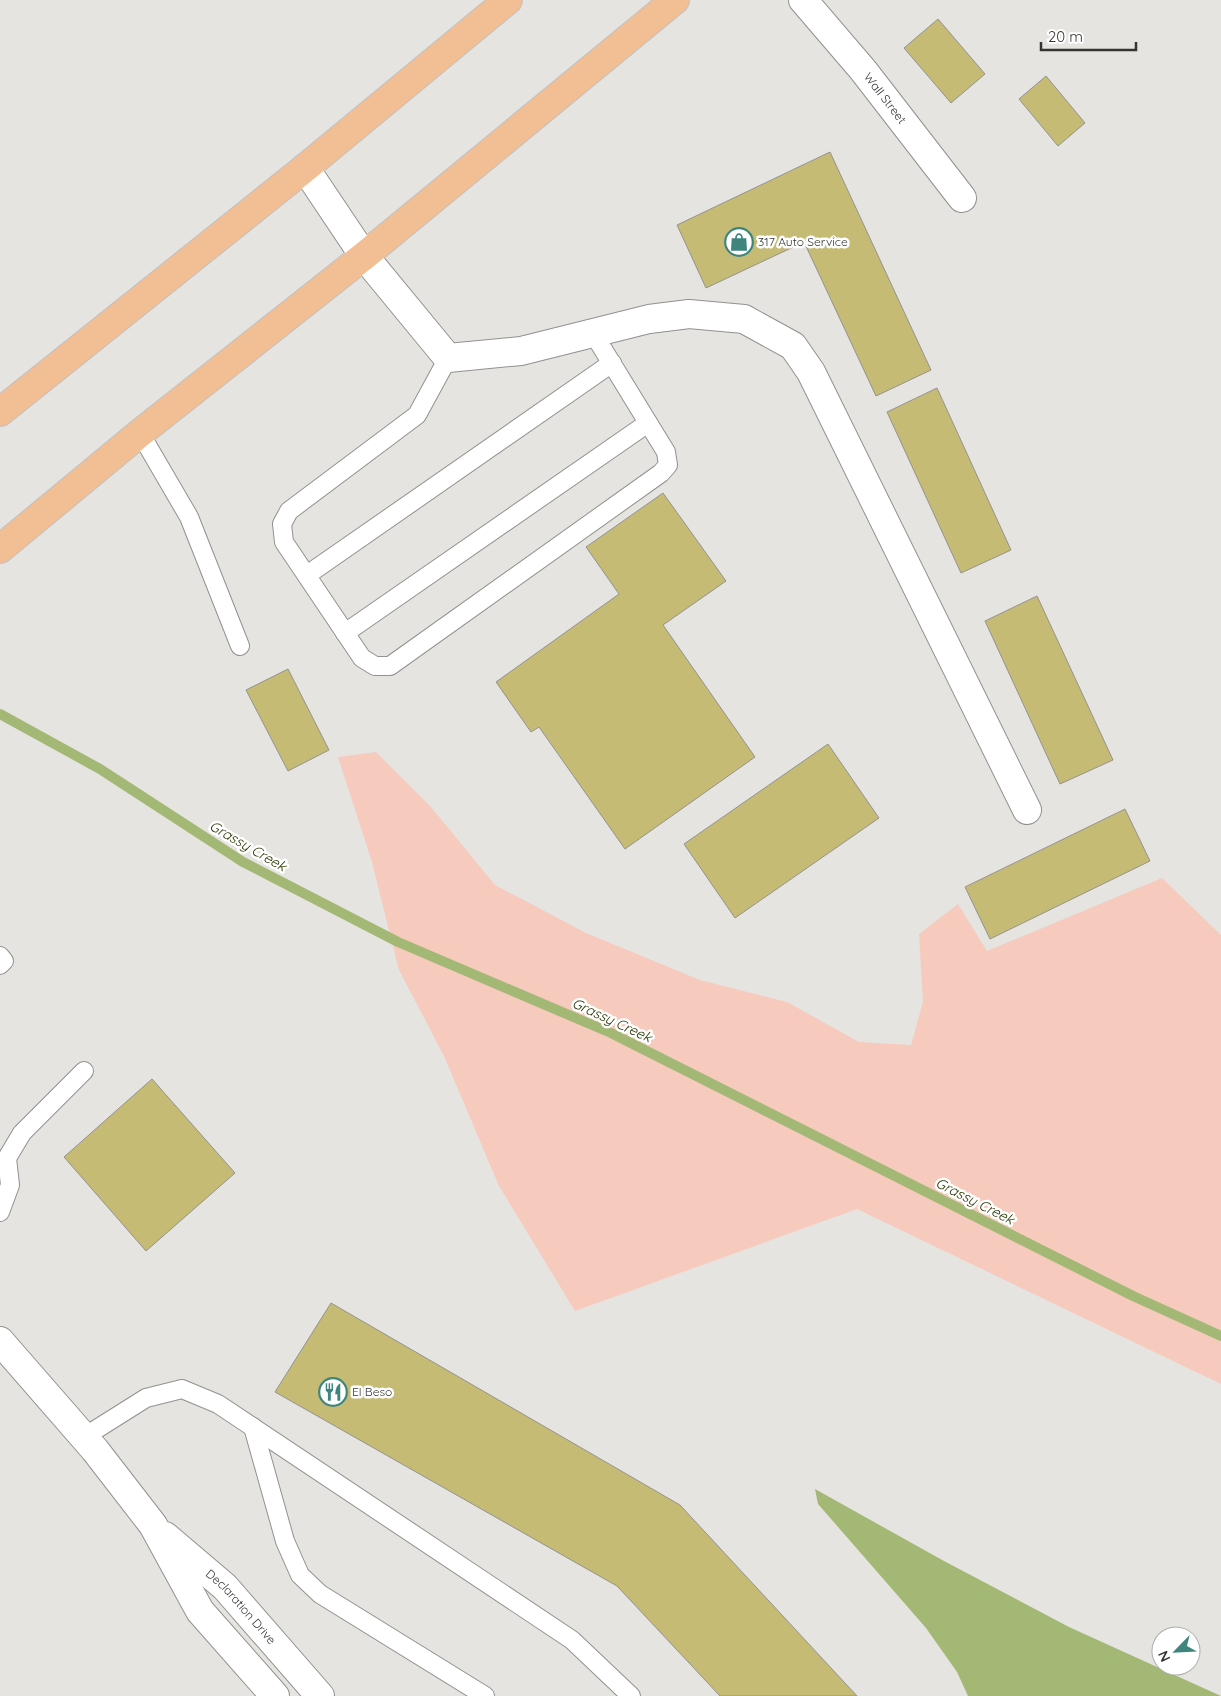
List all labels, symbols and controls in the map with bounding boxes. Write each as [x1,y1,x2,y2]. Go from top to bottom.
scale bar [1041,20,1136,52]
text: 20 m [1048,27,1083,46]
street label: Wall Street [861,70,910,126]
shop icon: 317 Auto Service [724,227,754,257]
place label: 317 Auto Service [758,234,848,249]
water label: Grassy Creek [206,817,291,876]
water label: Grassy Creek [569,994,656,1047]
water label: Grassy Creek [933,1173,1019,1229]
restaurant icon: El Beso [318,1377,348,1407]
place label: El Beso [352,1384,392,1399]
street label: Declaration Drive [203,1566,279,1647]
north arrow [1151,1626,1201,1676]
text: N [1154,1648,1174,1665]

